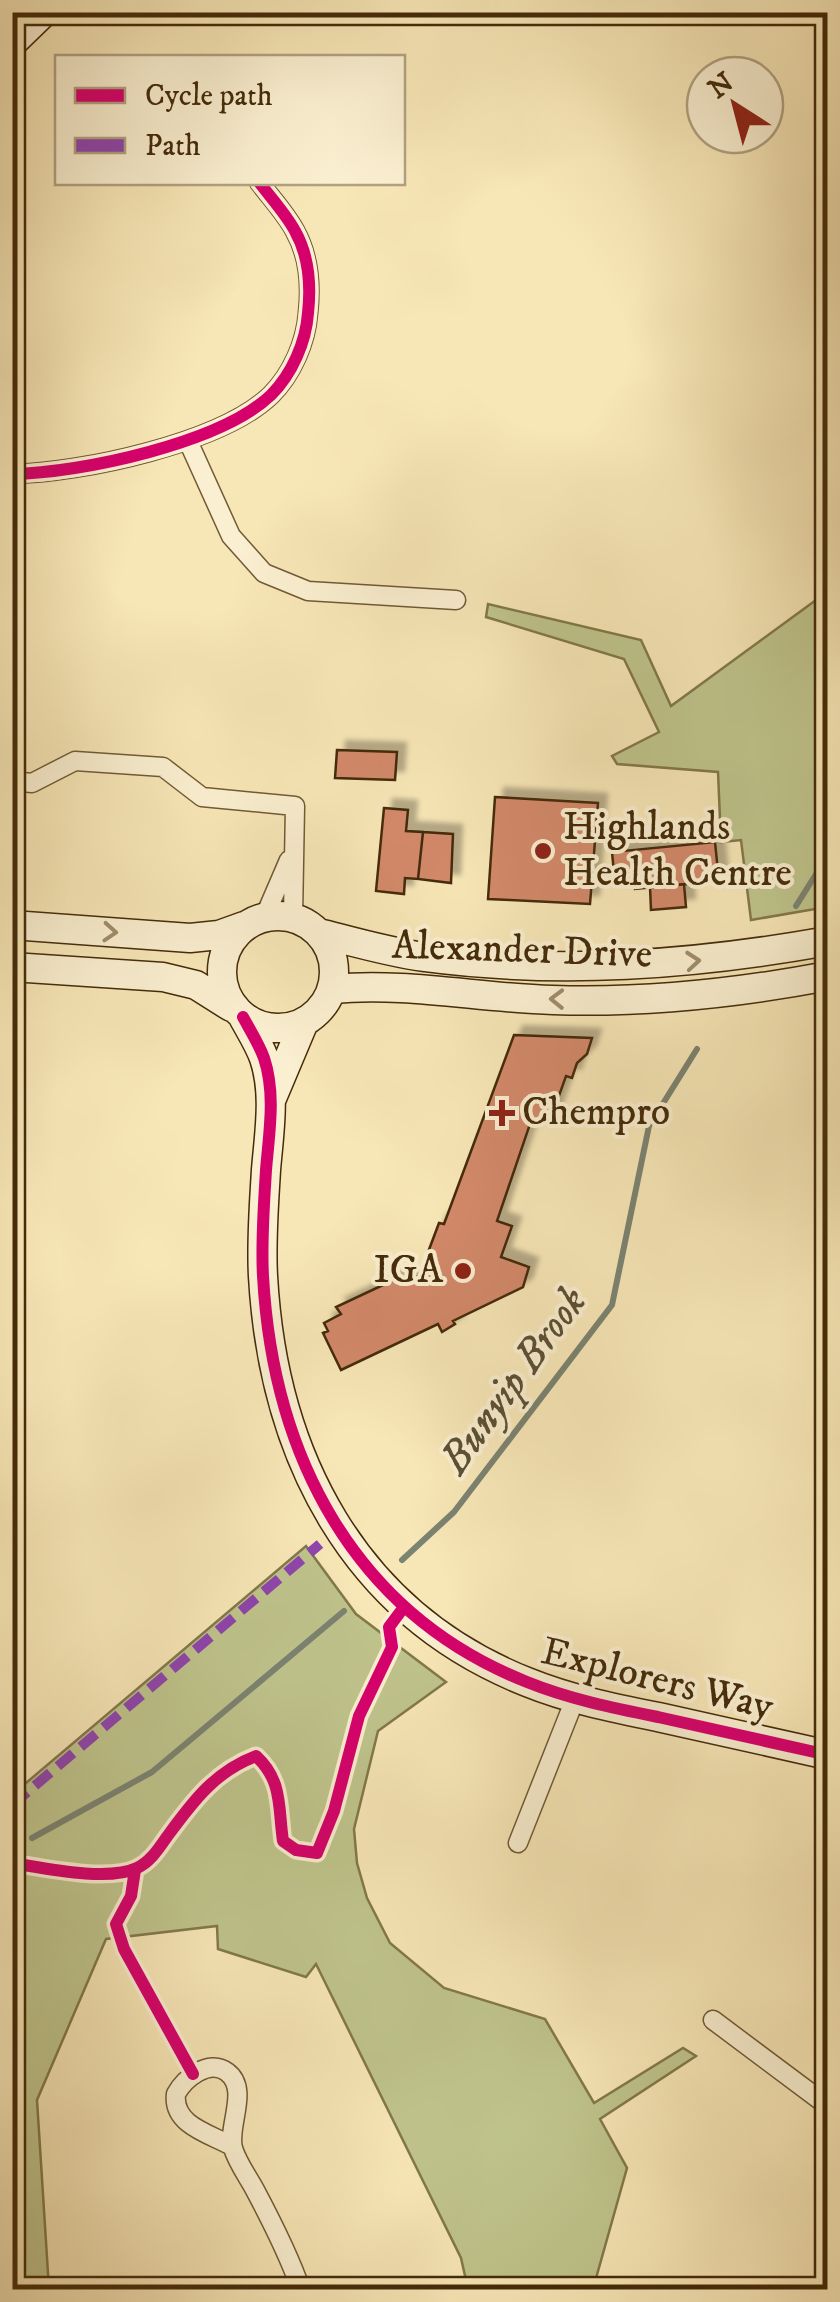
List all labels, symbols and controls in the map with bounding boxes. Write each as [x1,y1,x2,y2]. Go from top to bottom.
legend [55,55,405,185]
north arrow [685,55,785,155]
text: N [702,65,741,107]
text: Cycle path [145,78,273,115]
text: Path [145,128,201,165]
place label: Highlands Health Centre [563,803,792,899]
marker: Highlands Health Centre [532,840,554,862]
one-way arrow [102,921,118,942]
street label: Alexander Drive [391,921,653,981]
one-way arrow [686,951,702,973]
one-way arrow [548,989,564,1010]
place label: Chempro [522,1088,670,1138]
marker: Chempro [491,1102,513,1124]
place label: IGA [374,1246,444,1296]
marker: IGA [452,1260,474,1282]
water label: Bunyip Brook [428,1277,599,1486]
street label: Explorers Way [536,1627,779,1733]

